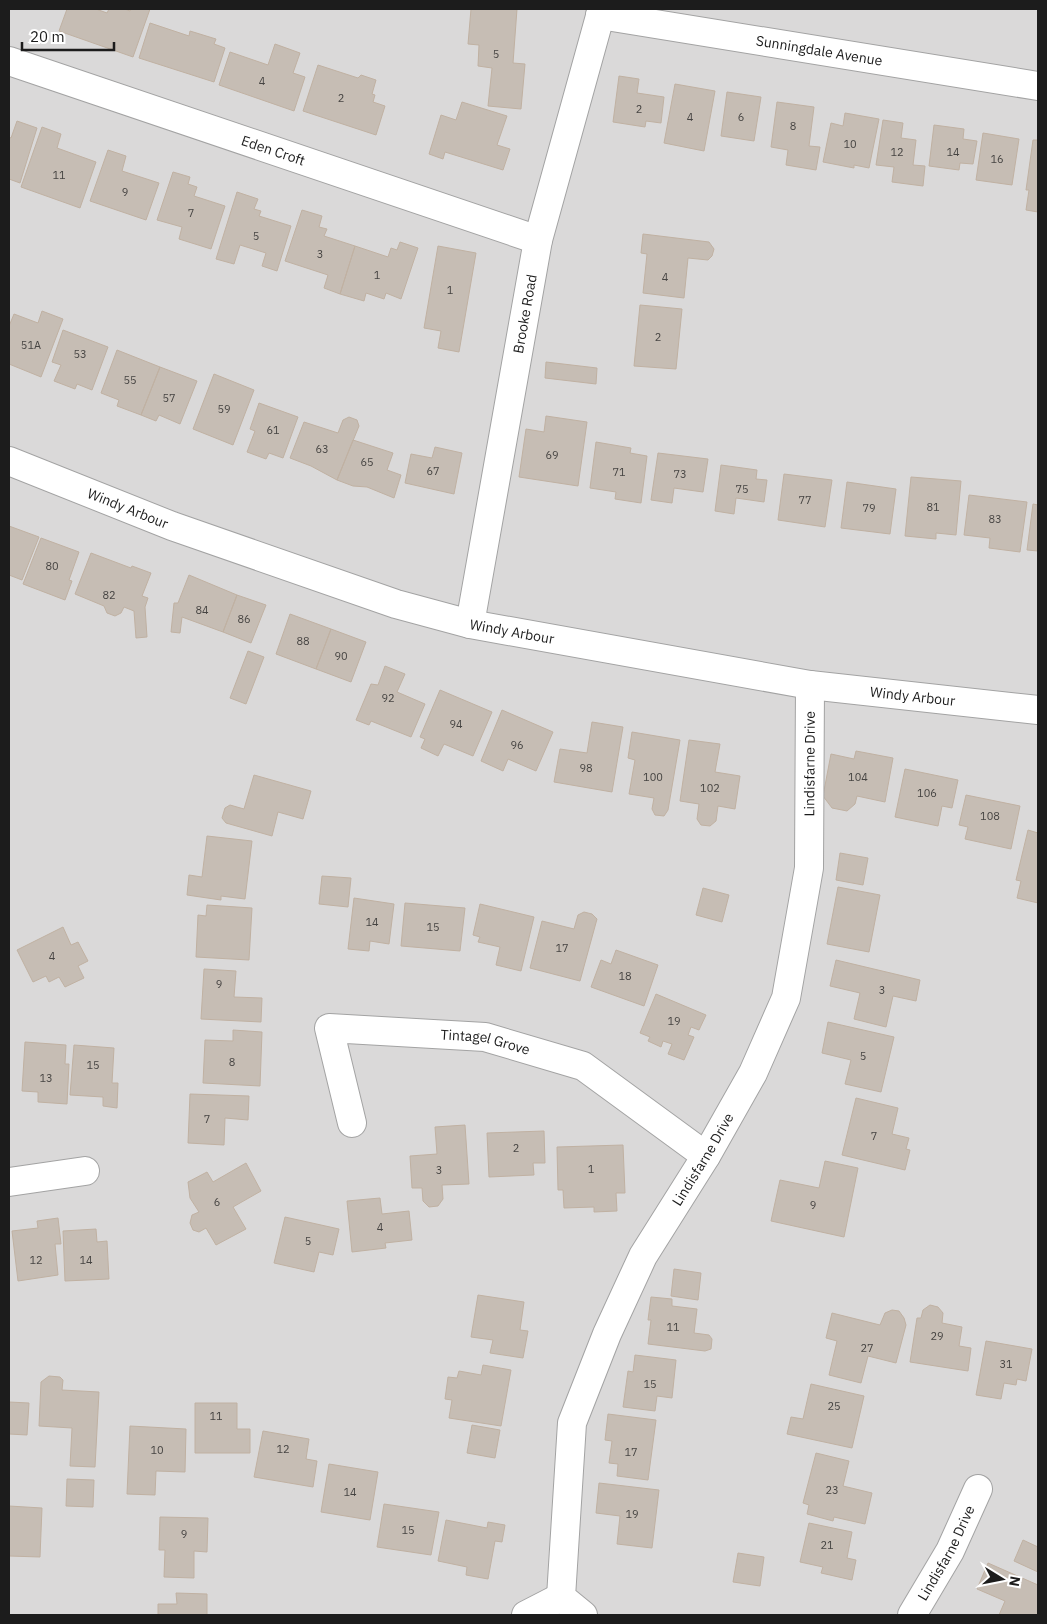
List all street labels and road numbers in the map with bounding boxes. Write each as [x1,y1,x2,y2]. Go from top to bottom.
street label: Sunningdale Avenue [755,31,884,70]
street label: Eden Croft [239,131,308,170]
street label: Brooke Road [509,273,541,355]
street label: Windy Arbour [85,484,171,533]
street label: Windy Arbour [468,615,556,648]
street label: Windy Arbour [869,683,956,710]
street label: Lindisfarne Drive [800,711,819,817]
street label: Tintagel Grove [440,1025,532,1059]
street label: Lindisfarne Drive [668,1109,738,1209]
street label: Lindisfarne Drive [914,1502,979,1604]

